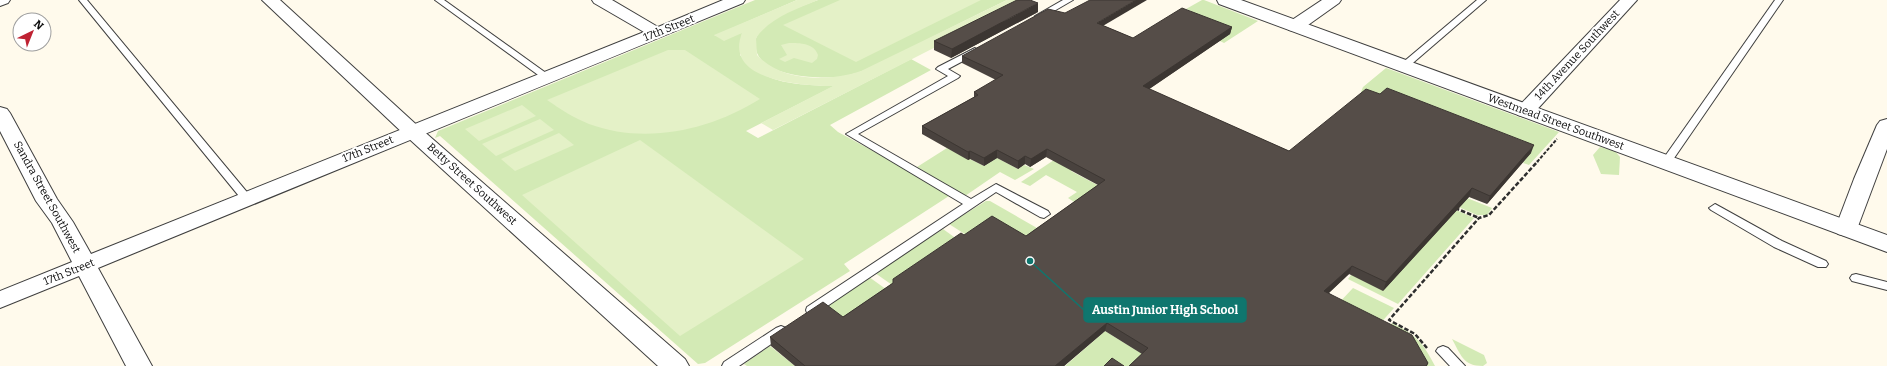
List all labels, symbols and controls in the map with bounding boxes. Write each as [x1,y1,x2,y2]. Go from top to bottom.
street label: 14th Avenue Southwest [1532,7,1622,103]
north arrow [12,12,52,52]
street label: 17th Street [642,12,696,44]
text: N [31,17,46,33]
street label: Westmead Street Southwest [1486,91,1626,153]
street label: 17th Street [341,133,395,165]
street label: Sandra Street Southwest [11,139,83,255]
street label: Betty Street Southwest [425,140,519,228]
street label: 17th Street [42,256,96,288]
callout: Austin Junior High School [1084,298,1246,322]
text: Austin Junior High School [1092,303,1238,317]

